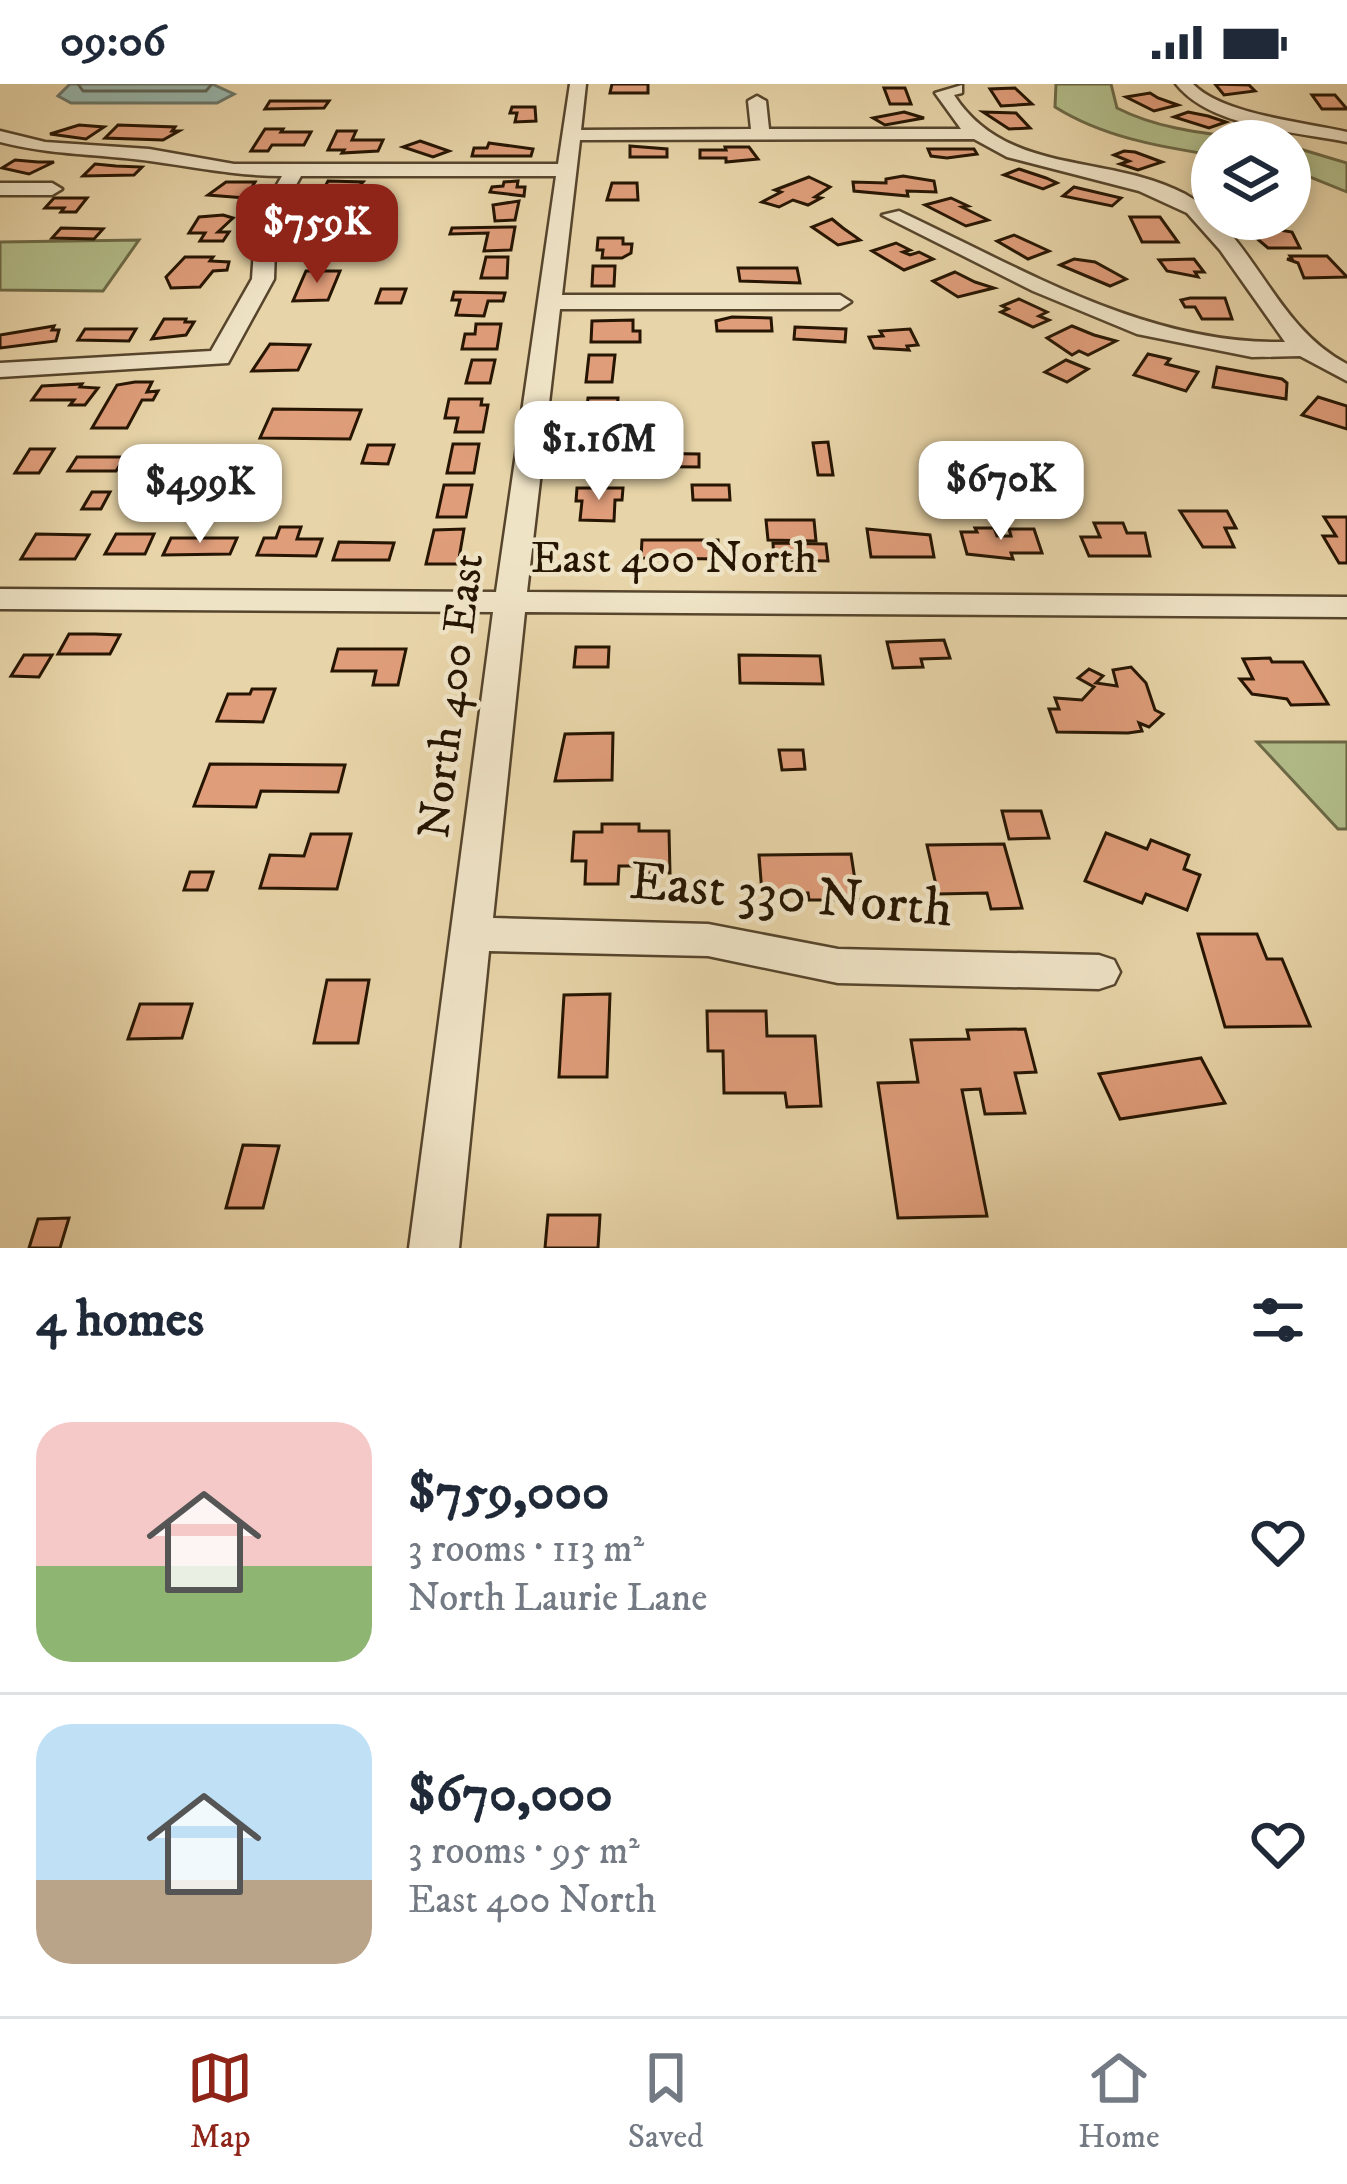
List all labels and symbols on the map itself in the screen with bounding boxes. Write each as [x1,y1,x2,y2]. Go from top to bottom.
pin: $759K [233,184,401,286]
pin: $1.16M [501,401,697,503]
pin: $670K [917,441,1085,543]
pin: $499K [116,444,284,546]
street label: East 400 North [531,531,817,587]
street label: North 400 East [407,550,497,842]
street label: East 330 North [627,849,955,943]

